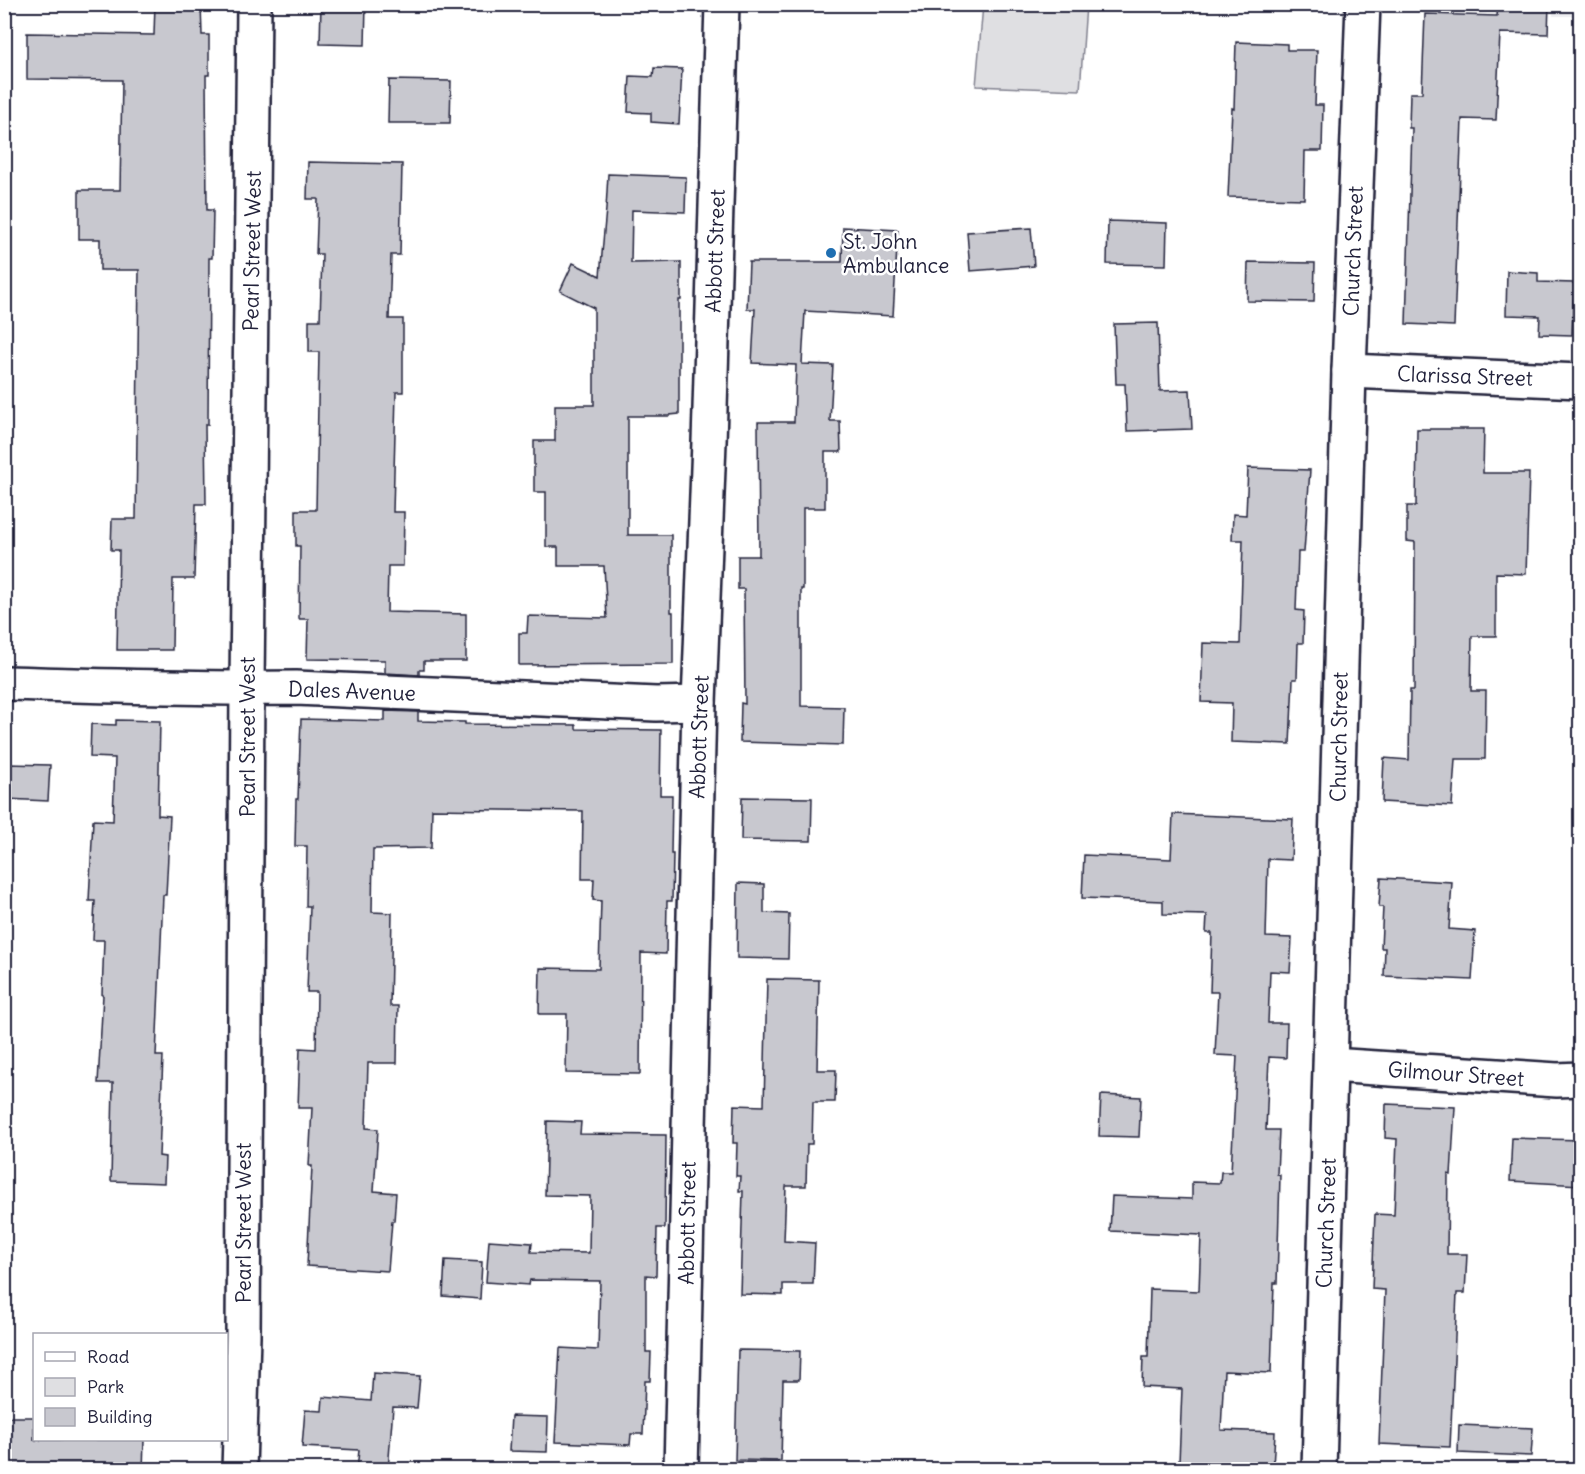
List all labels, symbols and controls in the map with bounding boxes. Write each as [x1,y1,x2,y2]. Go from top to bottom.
street label: Pearl Street West [237,170,267,332]
street label: Church Street [1337,185,1369,317]
street label: Abbott Street [699,189,731,313]
place label: St. John Ambulance [843,228,949,279]
marker: St. John Ambulance [824,246,838,260]
street label: Clarissa Street [1397,360,1533,392]
street label: Pearl Street West [234,657,261,817]
street label: Church Street [1324,672,1354,802]
street label: Dales Avenue [288,675,416,707]
street label: Abbott Street [683,675,715,799]
street label: Gilmour Street [1387,1056,1525,1092]
street label: Pearl Street West [230,1143,257,1303]
street label: Church Street [1310,1157,1342,1289]
street label: Abbott Street [672,1161,702,1285]
legend [33,1333,228,1441]
text: Road [87,1345,130,1368]
text: Park [87,1375,124,1398]
text: Building [87,1405,152,1428]

